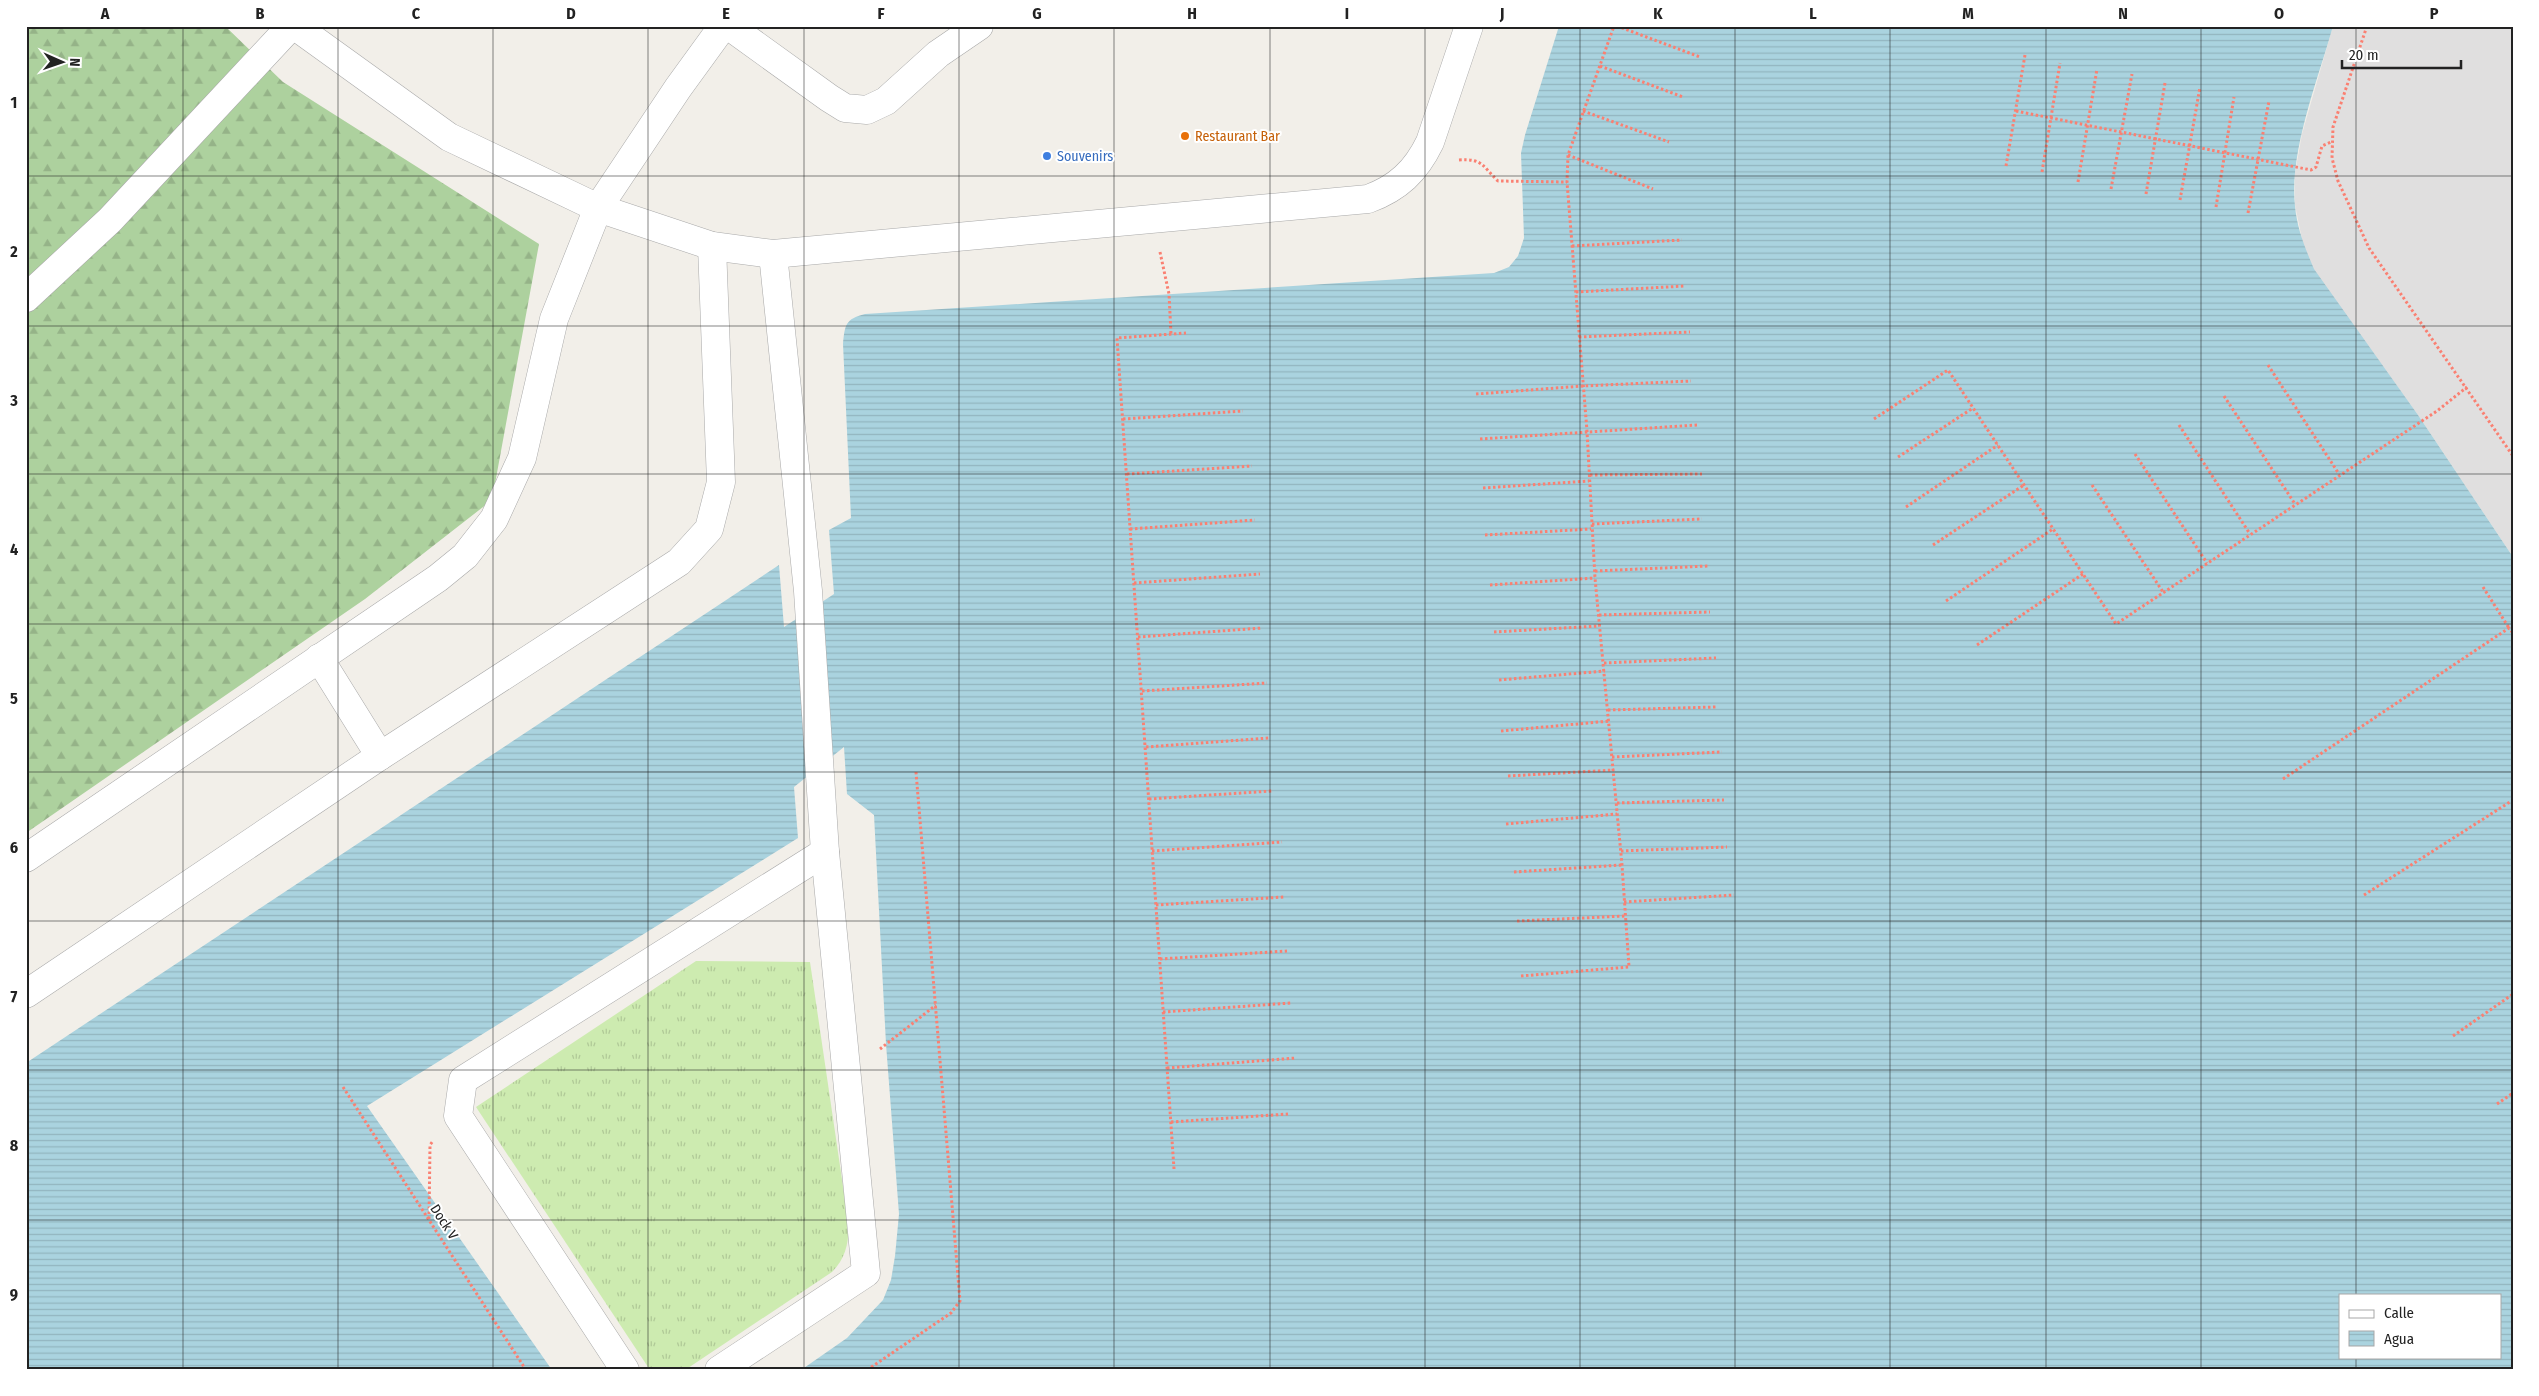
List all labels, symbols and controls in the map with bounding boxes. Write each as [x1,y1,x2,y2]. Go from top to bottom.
text: A [100,4,110,23]
text: B [256,4,265,23]
text: C [412,4,421,23]
text: D [566,4,576,23]
text: E [722,4,730,23]
text: F [877,4,885,23]
text: G [1032,4,1042,23]
text: H [1187,4,1197,23]
text: I [1345,4,1349,23]
text: J [1499,4,1504,23]
text: K [1653,4,1663,23]
text: L [1809,4,1817,23]
text: M [1962,4,1974,23]
text: N [2118,4,2128,23]
text: O [2274,4,2284,23]
text: P [2430,4,2439,23]
north arrow [38,38,88,88]
scale bar [2342,38,2460,70]
text: 20 m [2349,46,2379,64]
text: N [66,58,83,67]
text: 1 [11,93,17,112]
place label: Restaurant Bar [1195,128,1280,145]
marker: Restaurant Bar [1179,130,1191,142]
place label: Souvenirs [1057,148,1113,165]
marker: Souvenirs [1041,150,1053,162]
text: 2 [9,242,18,261]
text: 3 [9,391,18,410]
text: 4 [10,540,18,559]
text: 5 [10,689,18,708]
text: 6 [10,838,18,857]
text: 7 [11,987,18,1006]
text: 8 [10,1136,19,1155]
street label: Dock V [426,1201,462,1243]
text: 9 [10,1285,18,1304]
legend [2339,1294,2502,1358]
text: Calle [2384,1304,2414,1322]
text: Agua [2384,1330,2414,1348]

